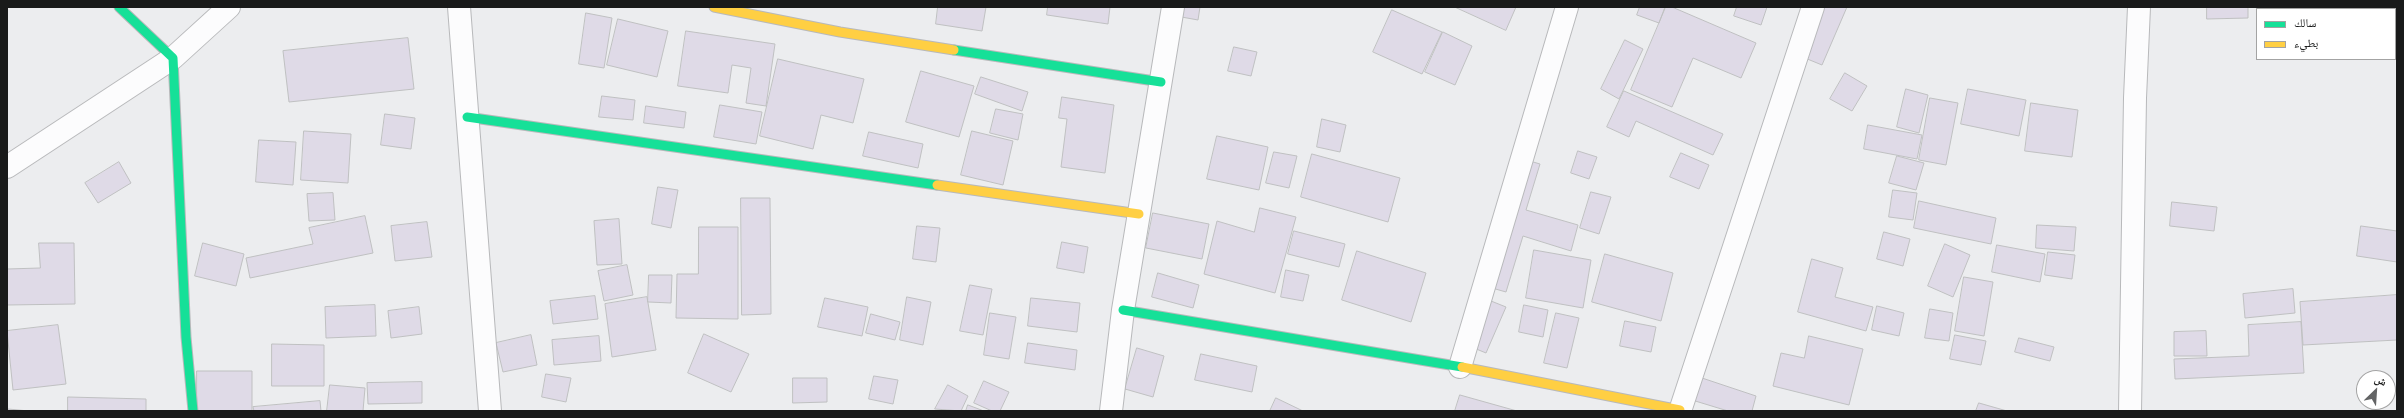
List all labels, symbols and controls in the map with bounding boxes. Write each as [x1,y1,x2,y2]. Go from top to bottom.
legend [2256,8,2396,60]
text: سالك [2294,14,2316,31]
text: بطيء [2294,34,2318,51]
north arrow [2356,370,2396,410]
text: ش [2372,370,2389,390]

